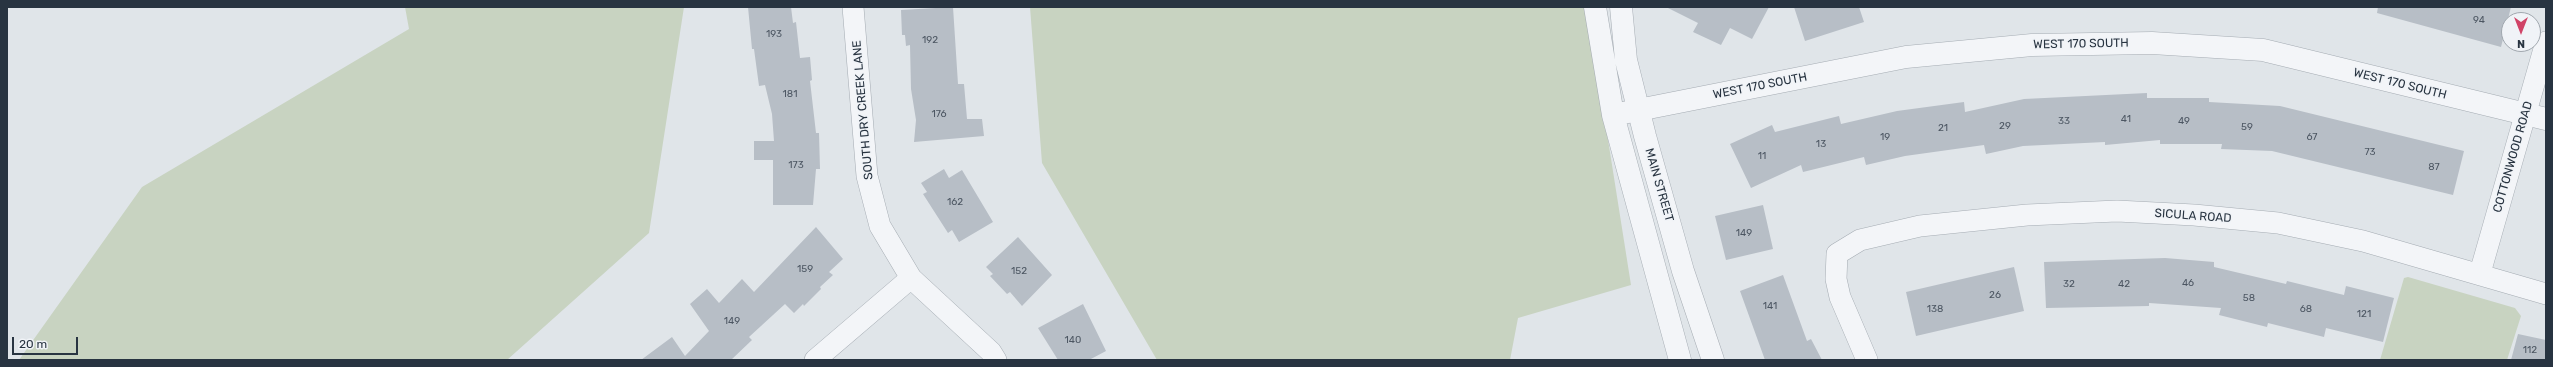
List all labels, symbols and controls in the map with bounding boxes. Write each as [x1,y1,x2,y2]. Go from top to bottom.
north arrow [2501,12,2541,52]
house number: 94 [2473,14,2485,26]
house number: 193 [766,28,782,40]
house number: 192 [922,34,938,46]
street label: WEST 170 SOUTH [2033,36,2129,52]
text: N [2517,37,2525,50]
street label: SOUTH DRY CREEK LANE [850,40,876,180]
street label: WEST 170 SOUTH [2352,65,2448,103]
street label: WEST 170 SOUTH [1712,70,1808,102]
house number: 181 [783,88,797,100]
street label: COTTONWOOD ROAD [2490,100,2536,214]
house number: 176 [931,108,947,120]
house number: 41 [2121,113,2131,125]
house number: 33 [2058,115,2070,127]
house number: 49 [2178,115,2190,127]
house number: 29 [1999,120,2011,132]
house number: 59 [2241,121,2253,133]
house number: 21 [1938,122,1948,134]
house number: 19 [1880,131,1890,143]
house number: 67 [2307,131,2317,143]
house number: 13 [1816,138,1826,150]
house number: 73 [2364,146,2376,158]
street label: MAIN STREET [1642,147,1676,223]
house number: 11 [1758,150,1766,162]
house number: 173 [788,159,804,171]
house number: 87 [2428,161,2440,173]
house number: 162 [947,196,963,208]
street label: SICULA ROAD [2154,206,2232,226]
house number: 149 [1736,227,1752,239]
house number: 159 [797,263,813,275]
house number: 152 [1011,265,1027,277]
house number: 46 [2182,277,2194,289]
house number: 32 [2063,278,2075,290]
house number: 42 [2118,278,2130,290]
house number: 26 [1989,289,2001,301]
house number: 58 [2243,292,2255,304]
house number: 141 [1763,300,1777,312]
house number: 138 [1927,303,1943,315]
house number: 68 [2300,303,2312,315]
house number: 121 [2357,308,2371,320]
house number: 149 [724,315,740,327]
scale bar [14,329,80,355]
house number: 140 [1065,334,1081,346]
text: 20 m [19,337,47,351]
house number: 112 [2523,344,2537,356]

